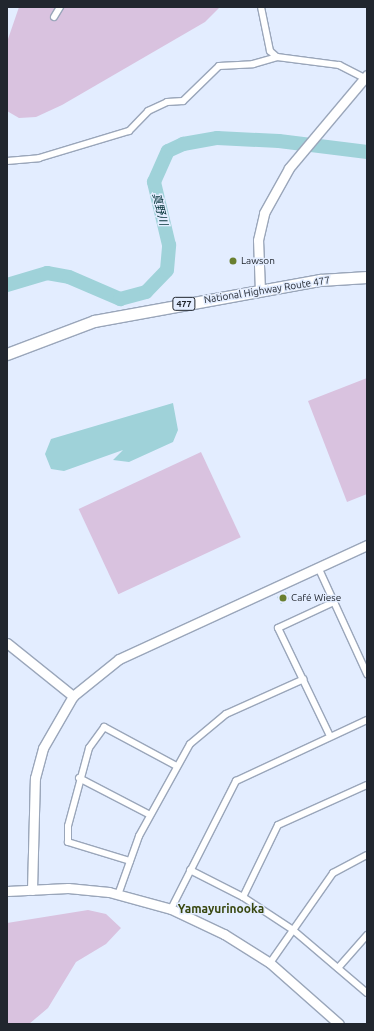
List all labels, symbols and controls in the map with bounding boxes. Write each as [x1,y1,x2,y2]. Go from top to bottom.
water label: 真野川 [150,191,170,227]
place label: Lawson [241,255,275,267]
marker: Lawson [228,256,238,266]
street label: National Highway Route 477 [203,274,331,306]
road number: 477 [172,297,196,311]
place label: Café Wiese [291,592,341,604]
marker: Café Wiese [278,593,288,603]
district label: Yamayurinooka [178,902,264,916]

